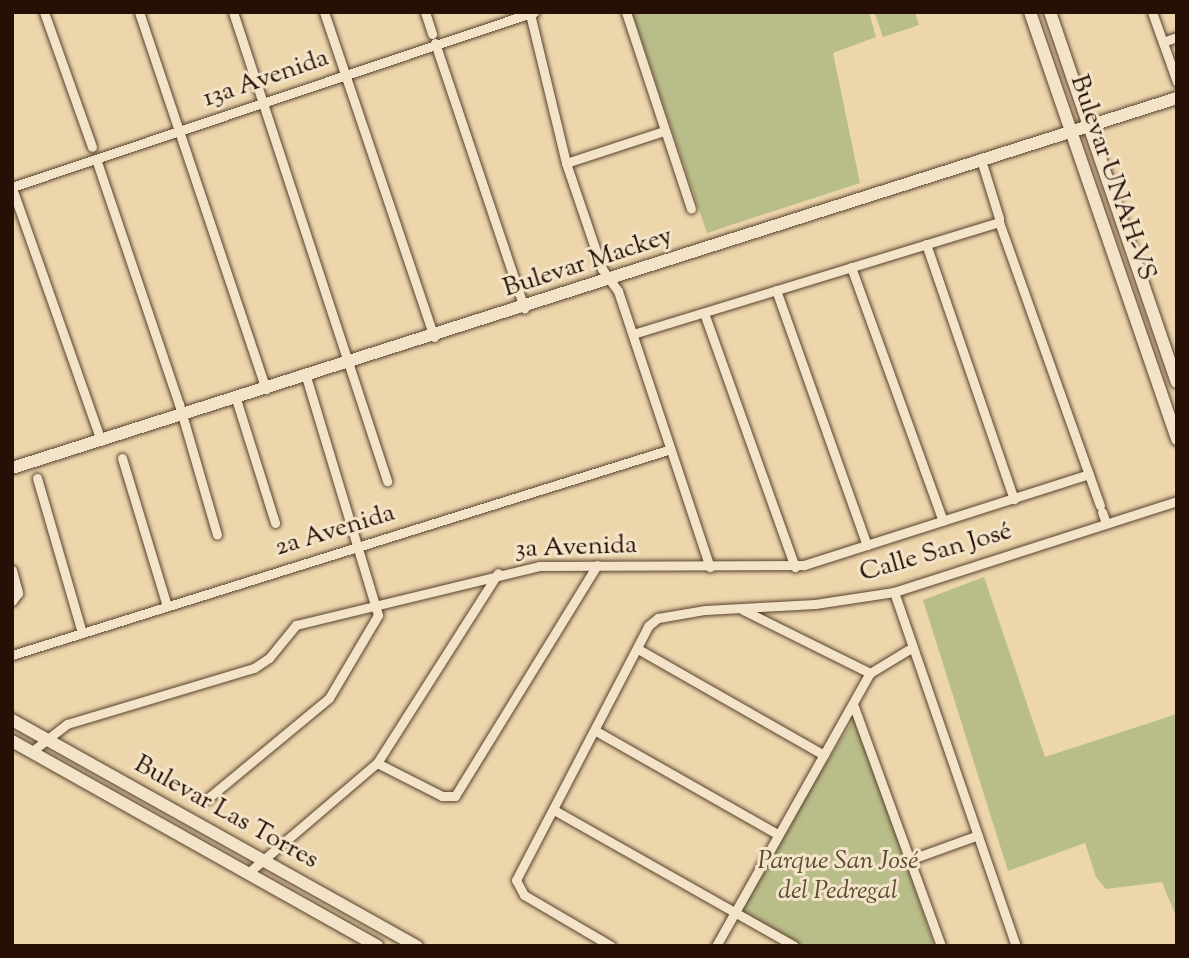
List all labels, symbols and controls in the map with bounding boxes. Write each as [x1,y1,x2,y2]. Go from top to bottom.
street label: 13a Avenida [199,43,333,115]
street label: Bulevar UNAH-VS [1062,71,1162,285]
street label: Bulevar Mackey [499,221,677,305]
street label: 2a Avenida [271,498,399,564]
street label: Calle San José [856,516,1016,590]
street label: 3a Avenida [514,530,638,566]
street label: Bulevar Las Torres [128,749,324,877]
park label: Parque San José del Pedregal [758,846,918,908]

